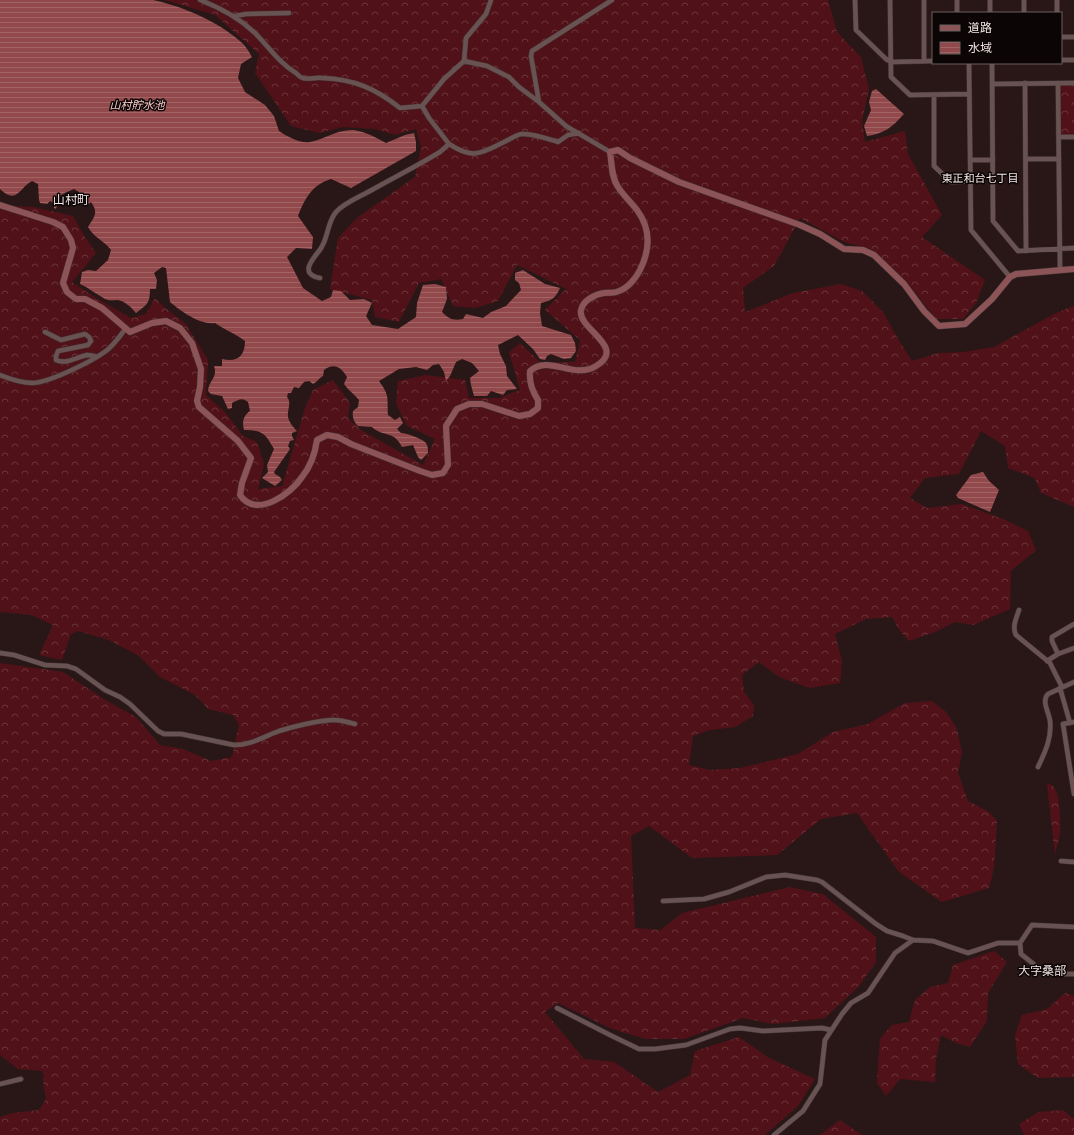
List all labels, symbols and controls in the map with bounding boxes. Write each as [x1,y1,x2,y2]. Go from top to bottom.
legend [932,12,1062,64]
text: 道路 [968,20,992,35]
text: 水域 [968,40,992,55]
water label: 山村貯水池 [110,98,165,112]
district label: 東正和台七丁目 [942,171,1019,185]
district label: 山村町 [53,192,89,207]
district label: 大字桑部 [1018,963,1066,978]

